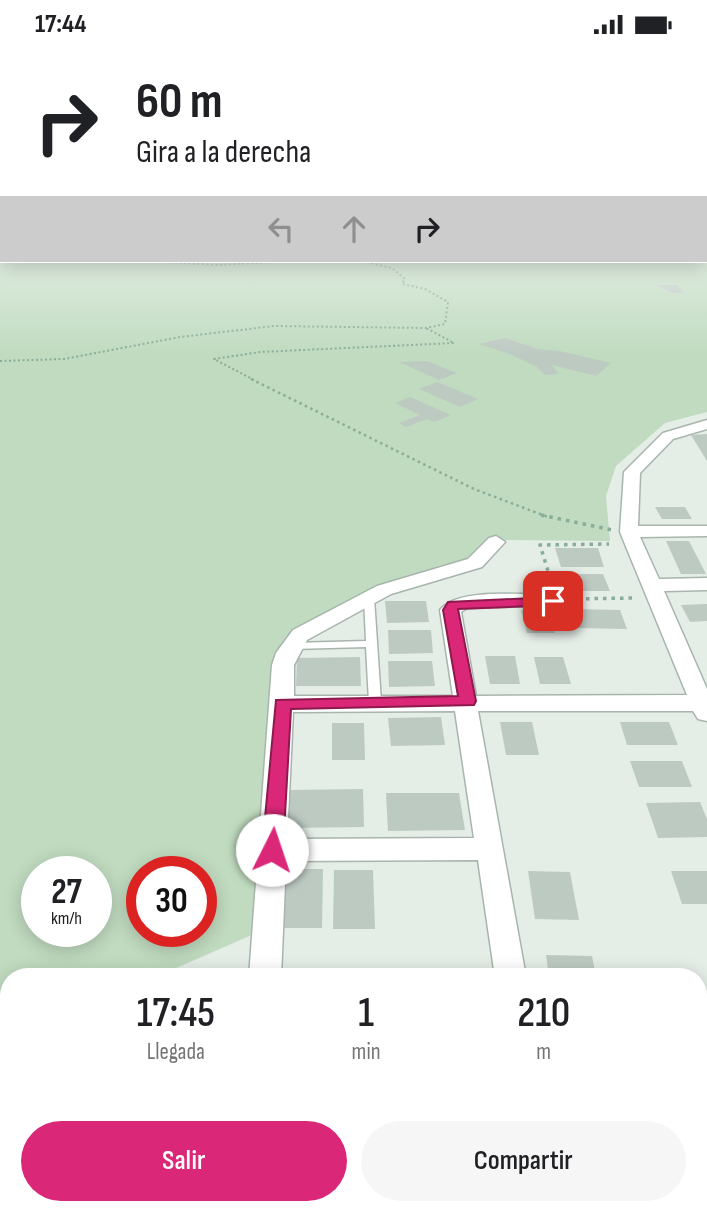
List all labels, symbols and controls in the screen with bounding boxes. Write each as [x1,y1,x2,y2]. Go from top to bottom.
text: 17:44 [35,9,86,40]
text: 60 m [136,73,223,132]
icon: right [21,77,112,168]
text: Gira a la derecha [136,133,311,172]
icon: left [262,210,300,248]
icon: ahead [335,210,373,248]
icon: right [408,210,446,248]
pin [523,571,583,631]
icon: arrive [534,582,572,620]
position arrow [235,813,309,887]
speed limit sign: 30 [126,856,217,947]
text: 27 [51,871,82,914]
text: km/h [51,908,82,929]
text: 17:45 [137,988,215,1039]
text: 1 [358,988,374,1039]
text: 210 [517,988,570,1039]
text: Llegada [147,1038,205,1066]
text: min [352,1038,381,1066]
text: m [536,1038,551,1066]
button: Salir [21,1121,347,1201]
button: Compartir [361,1121,686,1201]

